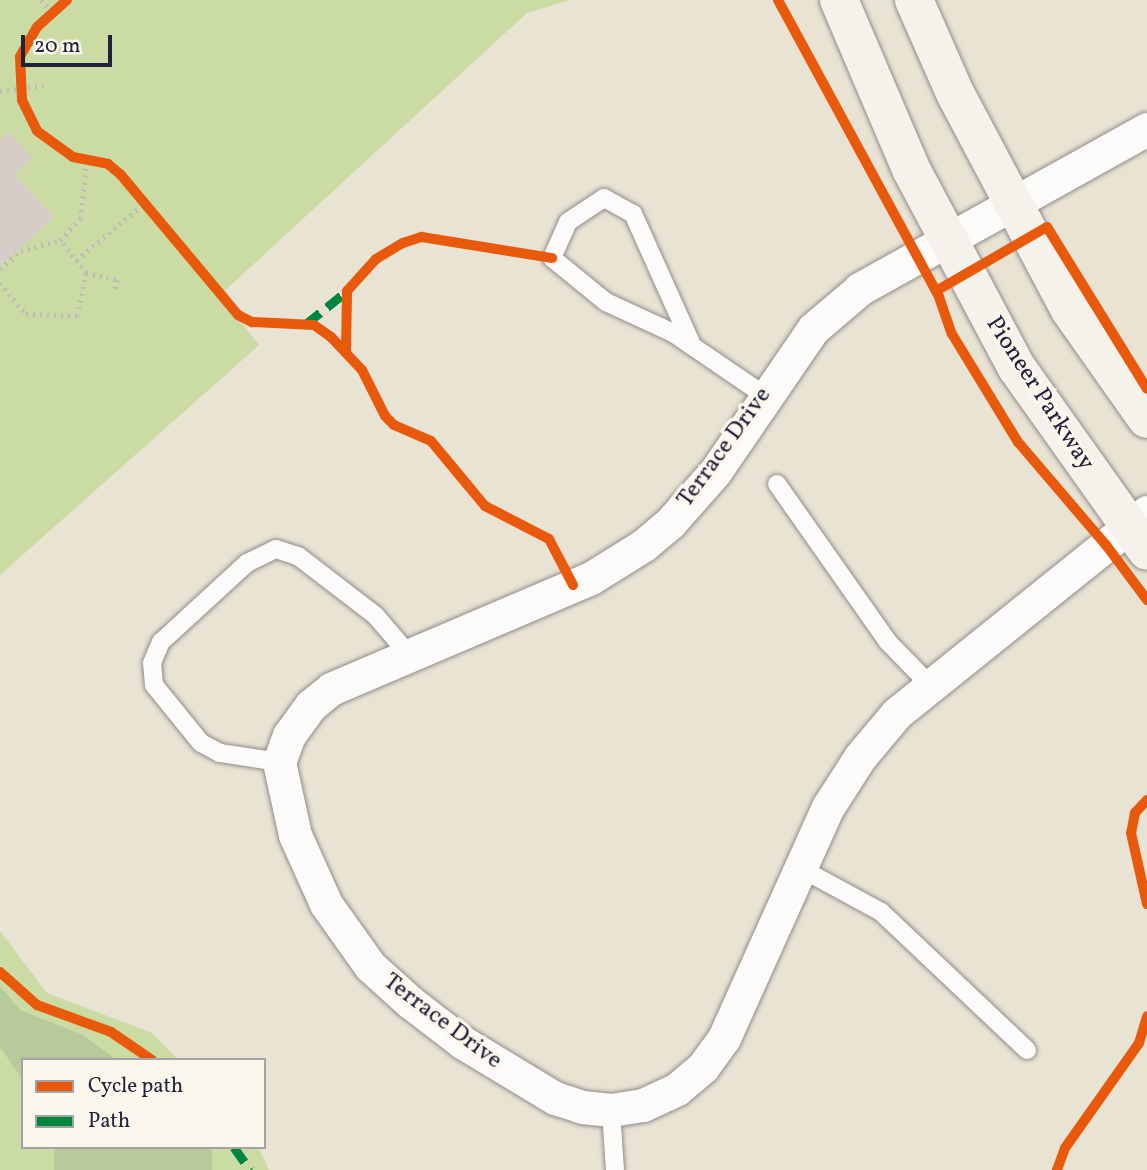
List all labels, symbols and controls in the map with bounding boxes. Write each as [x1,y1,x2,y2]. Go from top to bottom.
scale bar [24,21,116,65]
text: 20 m [34,32,80,61]
street label: Pioneer Parkway [979,312,1099,476]
street label: Terrace Drive [672,382,778,514]
street label: Terrace Drive [377,968,507,1076]
legend [21,1058,266,1149]
text: Cycle path [88,1072,183,1101]
text: Path [88,1107,130,1136]

